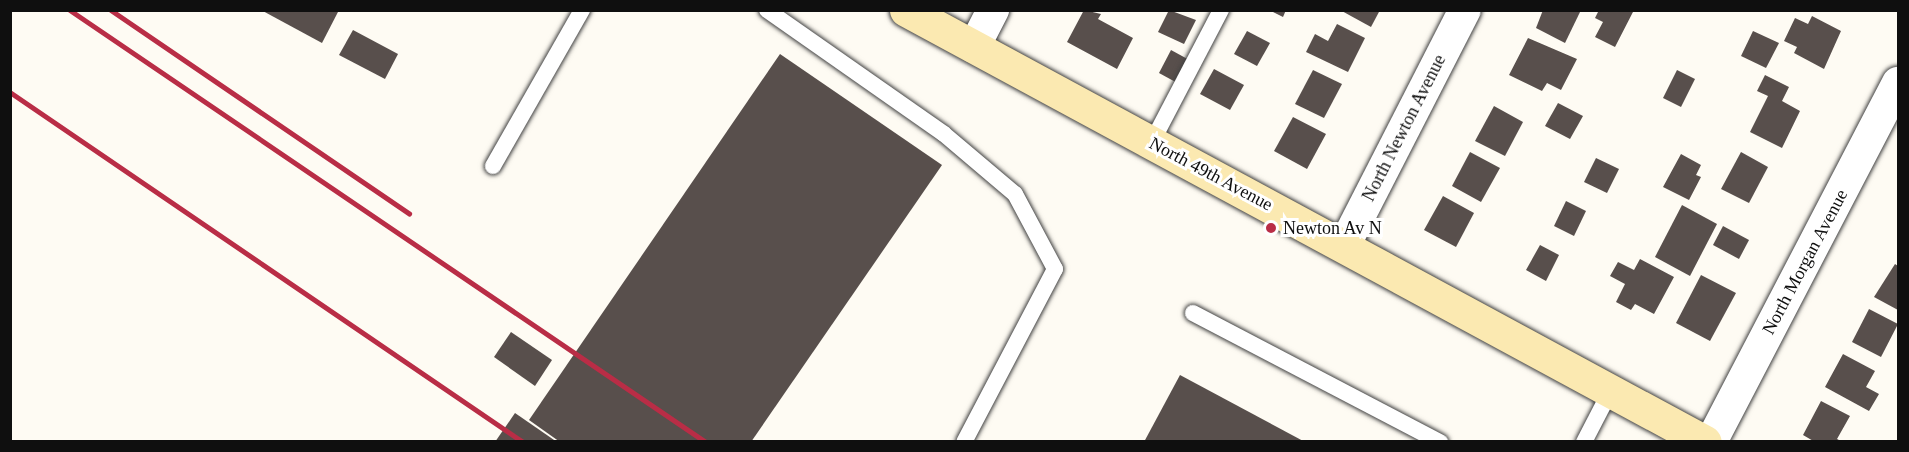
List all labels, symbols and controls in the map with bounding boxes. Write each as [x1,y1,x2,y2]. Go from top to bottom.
street label: North Newton Avenue [1357,51,1451,205]
street label: North 49th Avenue [1145,132,1277,216]
street label: North Morgan Avenue [1757,185,1853,339]
place label: Newton Av N [1283,217,1383,239]
marker: Newton Av N [1264,221,1278,235]

